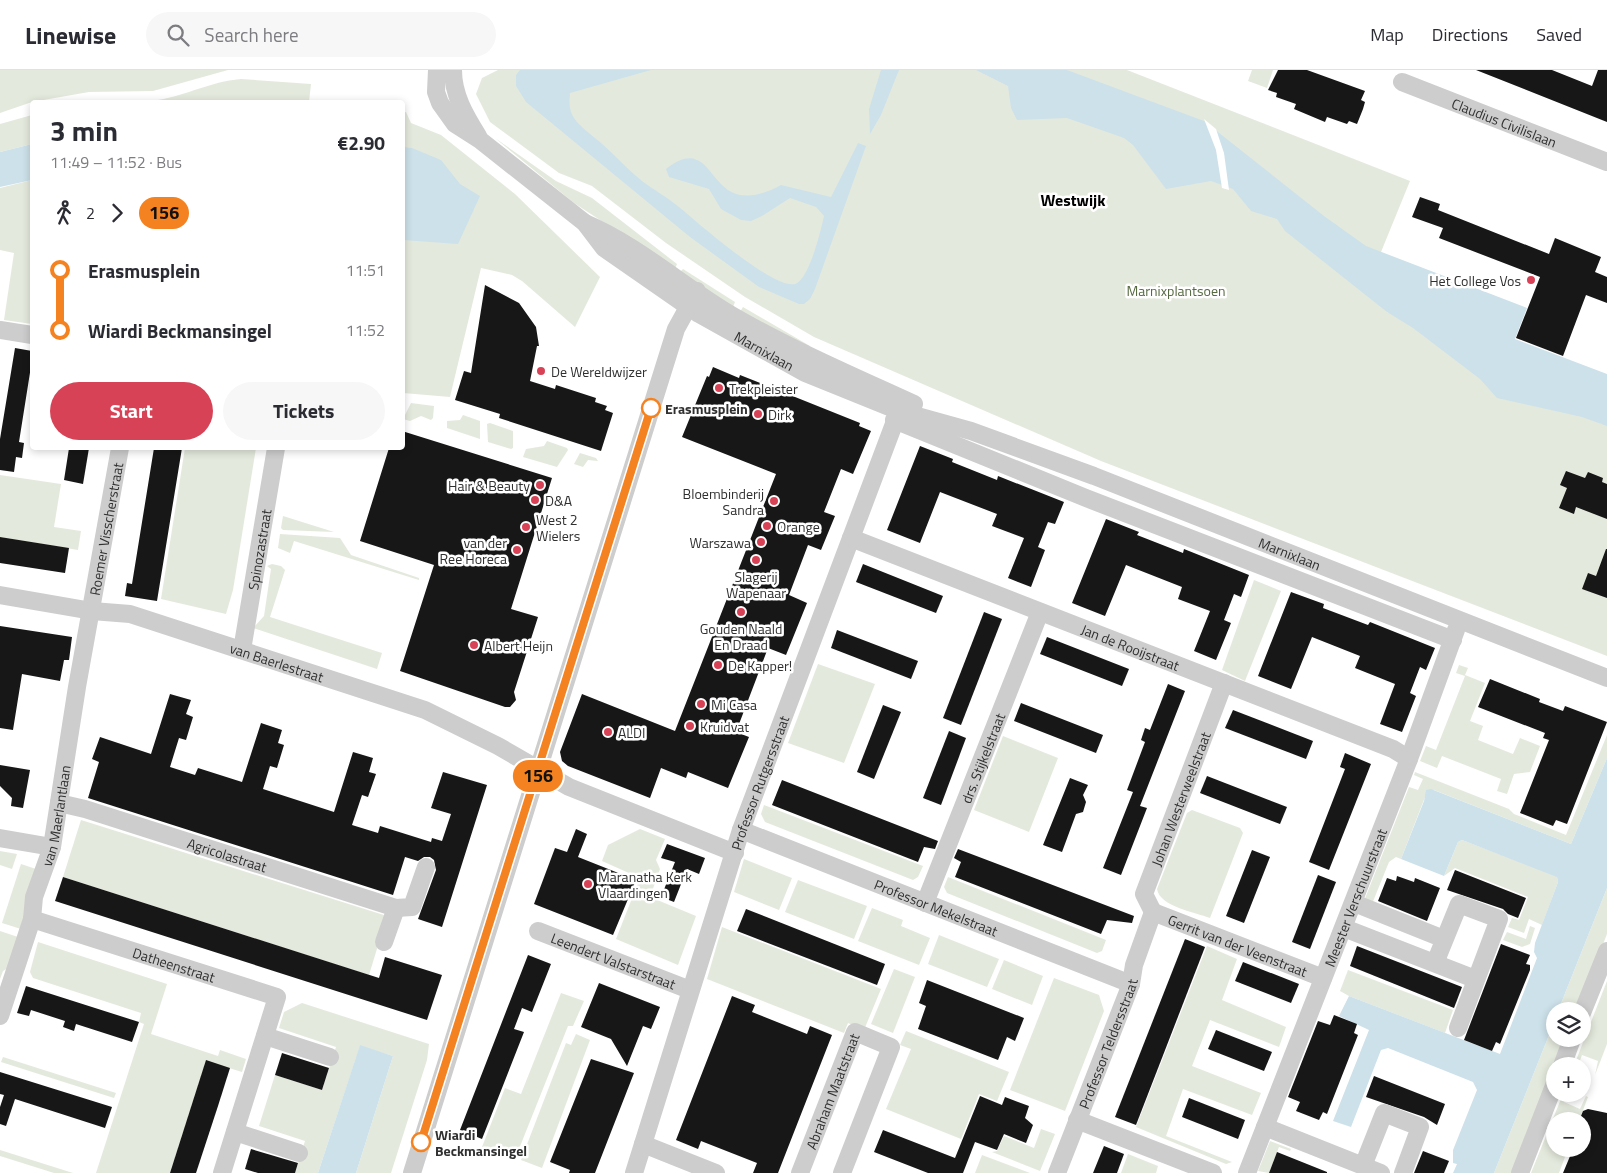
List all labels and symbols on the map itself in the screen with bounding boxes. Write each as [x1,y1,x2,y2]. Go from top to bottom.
street label: Claudius Civilislaan [1449,92,1560,152]
district label: Westwijk [1041,188,1106,212]
place label: Het College Vos [1429,270,1521,291]
marker: Het College Vos [1525,274,1537,286]
park label: Marnixplantsoen [1126,280,1226,301]
street label: Marnixlaan [731,325,798,375]
place label: De Wereldwijzer [551,361,647,382]
marker: De Wereldwijzer [535,365,547,377]
place label: Trekpleister [729,378,798,399]
marker: Trekpleister [713,382,725,394]
marker: Erasmusplein [641,398,661,418]
place label: Erasmusplein [665,398,748,419]
place label: Dirk [768,404,792,425]
marker: Dirk [752,408,764,420]
street label: Roemer Visscherstraat [83,461,128,597]
place label: Hair & Beauty [448,475,530,496]
marker: Hair & Beauty [534,479,546,491]
place label: Bloembinderij Sandra [683,483,764,520]
place label: D&A [545,490,573,511]
marker: D&A [529,494,541,506]
marker: Bloembinderij Sandra [768,495,780,507]
street label: Spinozastraat [242,507,276,591]
place label: West 2 Wielers [536,509,580,546]
place label: Orange [777,516,820,537]
marker: Orange [761,520,773,532]
marker: West 2 Wielers [520,521,532,533]
street label: Marnixlaan [1256,531,1324,575]
place label: van der Ree Horeca [440,532,507,569]
place label: Warszawa [689,532,751,553]
marker: Warszawa [755,536,767,548]
marker: van der Ree Horeca [511,544,523,556]
marker: Slagerij Wapenaar [750,554,762,566]
place label: Slagerij Wapenaar [726,566,786,603]
marker: Gouden Naald En Draad [735,606,747,618]
place label: Gouden Naald En Draad [700,618,782,655]
street label: Jan de Rooijstraat [1078,618,1183,676]
place label: Albert Heijn [484,635,553,656]
street label: van Baerlestraat [227,637,327,687]
marker: Albert Heijn [468,639,480,651]
place label: De Kapper! [728,655,792,676]
marker: De Kapper! [712,659,724,671]
place label: Mi Casa [711,694,757,715]
marker: Mi Casa [695,698,707,710]
street label: drs. Stijkelstraat [955,710,1010,806]
street label: Professor Rutgersstraat [725,712,794,853]
place label: Kruidvat [700,716,749,737]
marker: Kruidvat [684,720,696,732]
place label: ALDI [618,722,646,743]
marker: ALDI [602,726,614,738]
street label: Johan Westerweelstraat [1145,728,1215,869]
line badge: 156 [509,760,567,792]
street label: van Maerlantlaan [35,764,75,869]
street label: Meester Verschuurstraat [1318,825,1391,970]
street label: Agricolastraat [185,832,270,877]
place label: Maranatha Kerk Vlaardingen [598,866,692,903]
street label: Professor Mekelstraat [871,873,1001,941]
marker: Maranatha Kerk Vlaardingen [582,878,594,890]
street label: Gerrit van der Veenstraat [1165,908,1311,982]
street label: Leendert Valstarstraat [548,927,679,994]
street label: Datheenstraat [130,941,218,987]
street label: Professor Teldersstraat [1073,977,1142,1112]
street label: Abraham Maatstraat [800,1030,864,1152]
place label: Wiardi Beckmansingel [435,1124,527,1161]
marker: Wiardi Beckmansingel [411,1132,431,1152]

